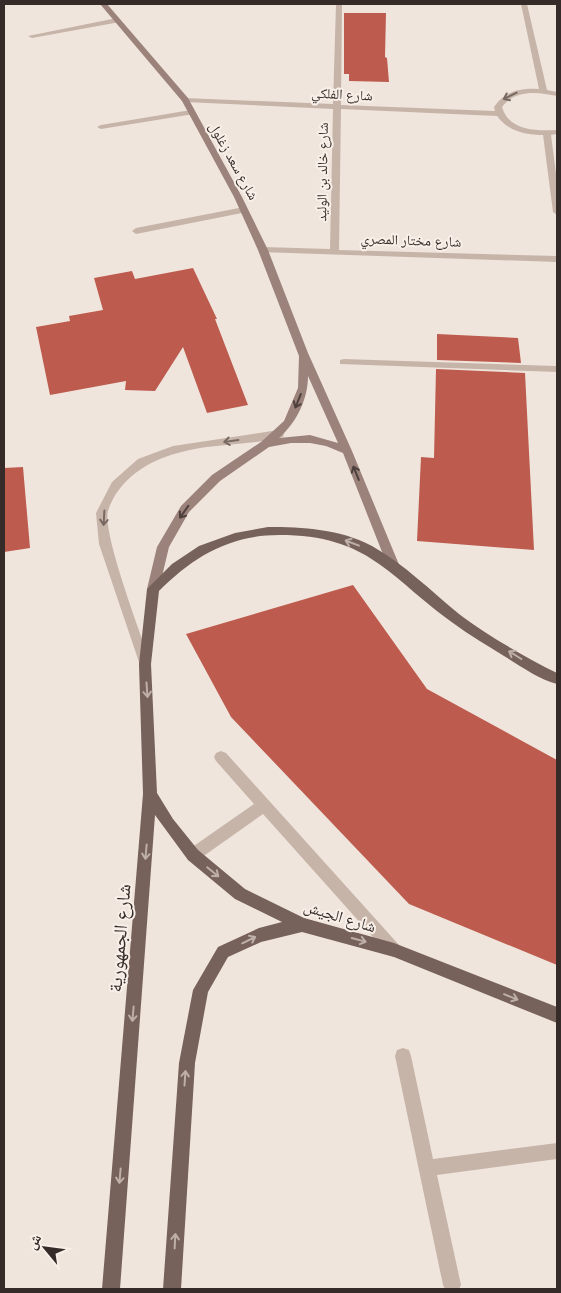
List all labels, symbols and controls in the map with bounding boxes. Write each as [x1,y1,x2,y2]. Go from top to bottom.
street label: شارع الفلكي [311,83,373,107]
one-way arrow [503,92,518,101]
street label: شارع سعد زغلول [204,119,263,204]
street label: شارع خالد بن الوليد [312,122,333,222]
street label: شارع مختار المصري [360,229,462,253]
one-way arrow [293,393,303,408]
one-way arrow [223,436,239,446]
one-way arrow [351,466,360,481]
one-way arrow [179,505,189,519]
one-way arrow [99,509,108,525]
one-way arrow [345,538,360,547]
one-way arrow [508,650,522,660]
one-way arrow [142,682,151,698]
one-way arrow [141,844,150,860]
one-way arrow [207,867,220,878]
street label: شارع الجمهورية [102,883,136,993]
street label: شارع الجيش [301,896,379,937]
one-way arrow [241,934,256,944]
one-way arrow [350,936,366,946]
one-way arrow [503,992,518,1002]
one-way arrow [128,1006,137,1022]
one-way arrow [181,1071,190,1087]
one-way arrow [115,1168,125,1184]
north arrow [20,1223,70,1273]
text: ش [22,1231,45,1253]
one-way arrow [170,1233,179,1249]

